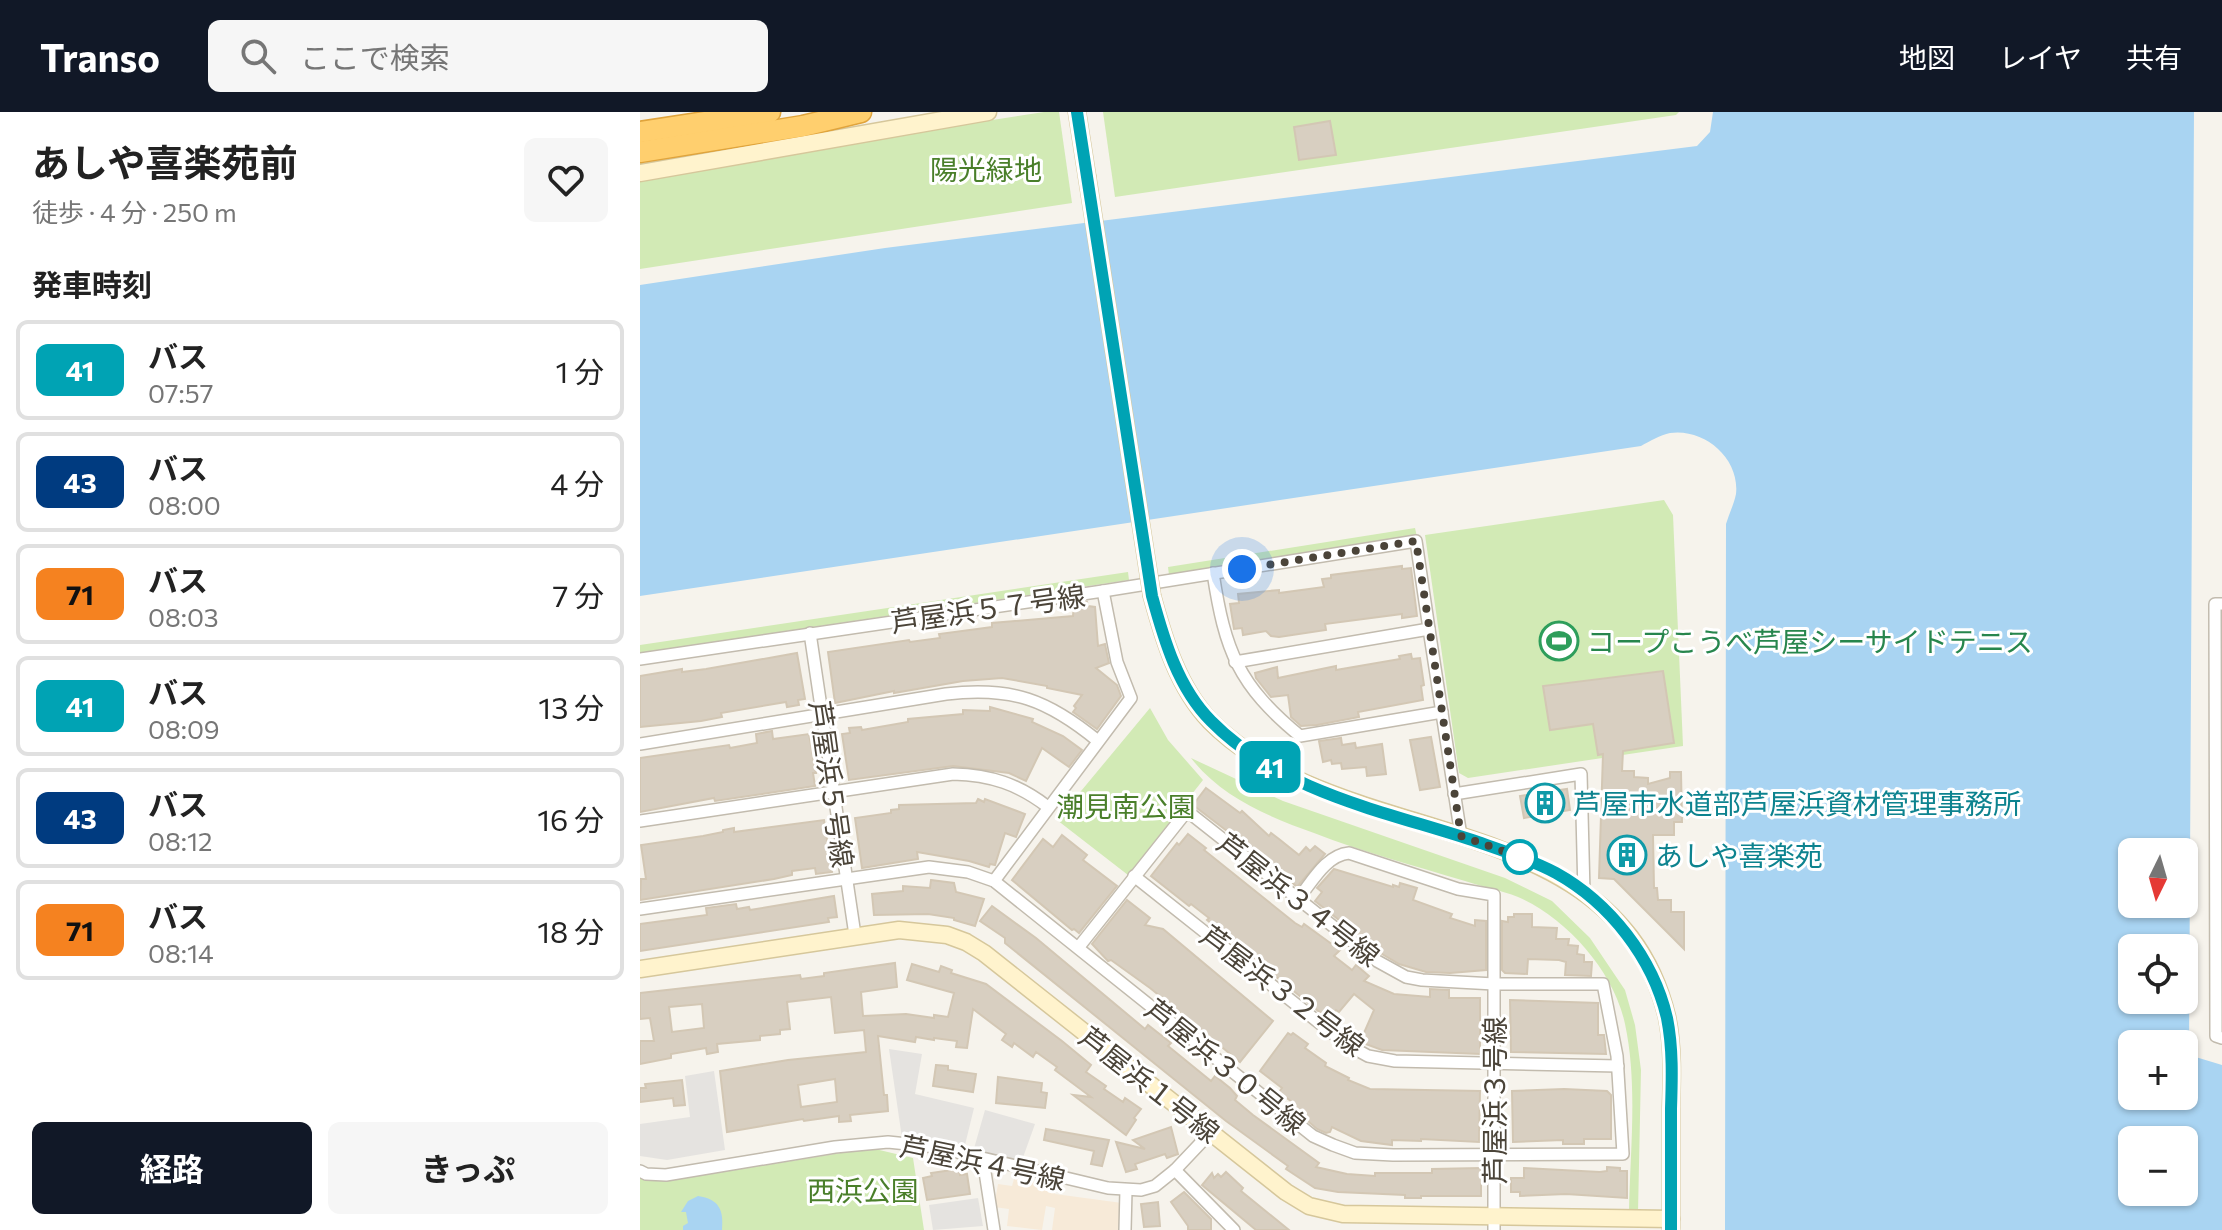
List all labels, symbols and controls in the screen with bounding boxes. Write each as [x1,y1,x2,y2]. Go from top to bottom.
search box [208,20,768,92]
text: Transo [40,33,160,80]
icon: search [236,34,280,78]
text: ここで検索 [300,38,450,75]
text: 地図 [1899,40,1955,74]
text: レイヤ [1999,40,2082,74]
text: 共有 [2126,40,2182,74]
text: あしや喜楽苑前 [32,138,298,185]
button: heart [524,138,608,222]
park label: 陽光緑地 [930,152,1042,186]
text: 徒歩 · 4 分 · 250 m [32,196,237,227]
text: 発車時刻 [32,265,152,302]
text: バス [148,337,208,374]
text: 1 分 [555,352,604,389]
text: 41 [65,353,95,387]
text: 07:57 [148,377,213,408]
text: バス [148,449,208,486]
text: 4 分 [550,464,604,501]
text: 43 [63,465,97,499]
text: 08:00 [148,489,221,520]
your location [1222,549,1262,589]
text: バス [148,561,208,598]
text: 7 分 [552,576,604,613]
text: 71 [66,577,94,611]
street label: 芦屋浜５７号線 [889,578,1087,638]
text: 08:03 [148,601,219,632]
sports icon: コープこうべ芦屋シーサイドテニス [1538,620,1580,662]
place label: コープこうべ芦屋シーサイドテニス [1587,624,2033,658]
text: バス [148,673,208,710]
text: 13 分 [538,688,604,725]
text: 41 [65,689,95,723]
street label: 芦屋浜５号線 [803,698,861,870]
text: 08:09 [148,713,220,744]
line badge: 41 [1234,741,1306,793]
text: 41 [1255,750,1285,784]
building icon: 芦屋市水道部芦屋浜資材管理事務所 [1524,782,1566,824]
text: バス [148,785,208,822]
place label: 芦屋市水道部芦屋浜資材管理事務所 [1573,786,2021,820]
park label: 潮見南公園 [1056,789,1196,823]
text: 16 分 [537,800,604,837]
text: 43 [63,801,97,835]
text: 08:12 [148,825,212,856]
street label: 芦屋浜３４号線 [1211,825,1387,973]
building icon: あしや喜楽苑 [1606,834,1648,876]
place label: あしや喜楽苑 [1655,838,1823,872]
north arrow [2118,838,2198,918]
map controls [2118,838,2198,1206]
unlabelled marker [1503,840,1537,874]
text: バス [148,897,208,934]
text: 18 分 [537,912,604,949]
text: 71 [66,913,94,947]
street label: 芦屋浜３２号線 [1194,917,1372,1063]
button: locate [2118,934,2198,1014]
text: 08:14 [148,937,214,968]
street label: 芦屋浜３０号線 [1139,991,1313,1141]
street label: 芦屋浜３号線 [1477,1016,1511,1184]
street label: 芦屋浜１号線 [1073,1019,1227,1149]
button: + [2118,1030,2198,1110]
button: 経路 [32,1122,312,1214]
button: きっぷ [328,1122,608,1214]
button: − [2118,1126,2198,1206]
street label: 芦屋浜４号線 [897,1128,1069,1196]
park label: 西浜公園 [807,1173,919,1207]

